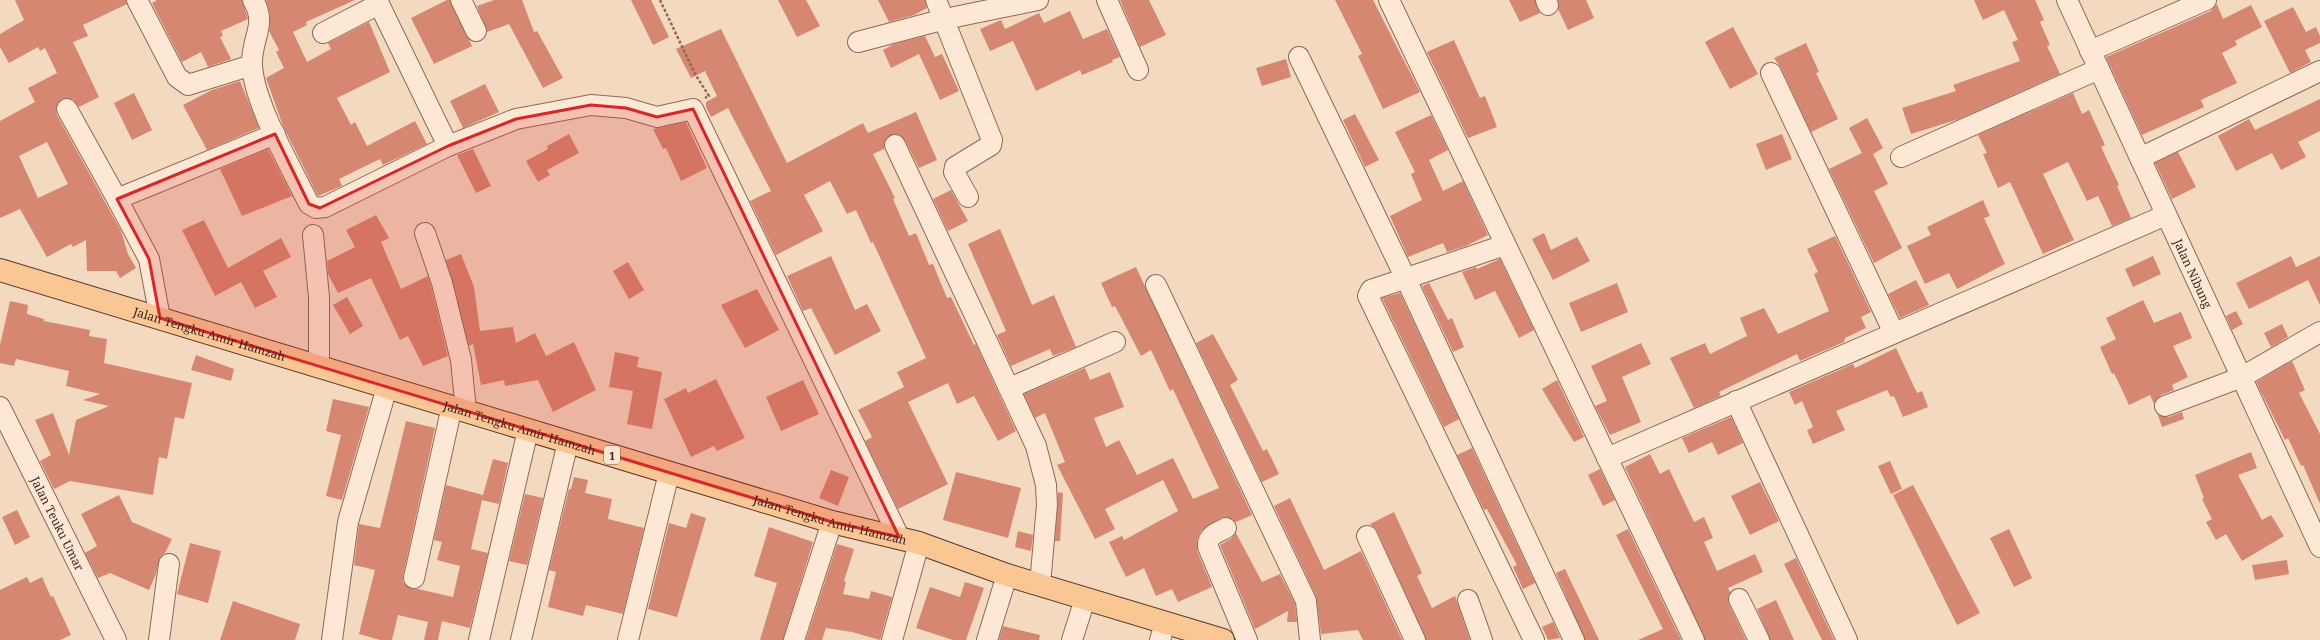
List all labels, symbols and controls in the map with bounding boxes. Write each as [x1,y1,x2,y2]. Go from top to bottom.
street label: Jalan Nibung [2170,235,2217,311]
street label: Jalan Tengku Amir Hamzah [130,302,288,365]
street label: Jalan Tengku Amir Hamzah [441,396,598,459]
road number: 1 [604,446,620,464]
street label: Jalan Teuku Umar [27,472,89,574]
street label: Jalan Tengku Amir Hamzah [751,490,909,548]

